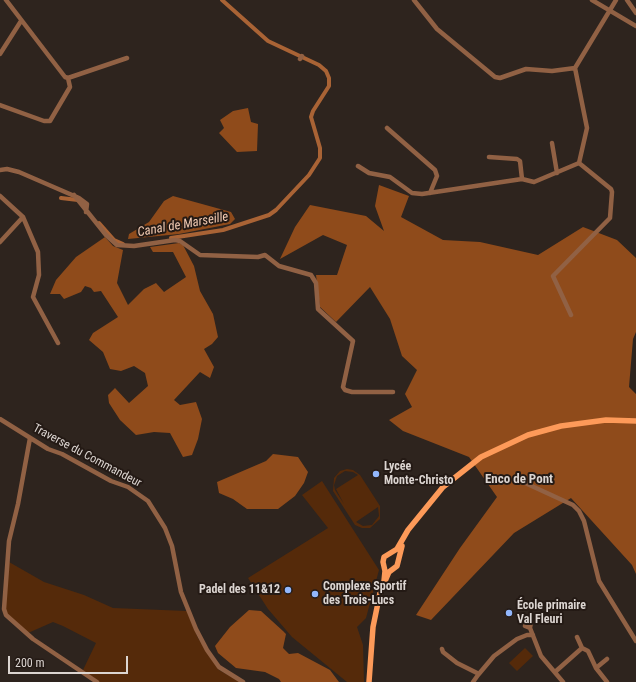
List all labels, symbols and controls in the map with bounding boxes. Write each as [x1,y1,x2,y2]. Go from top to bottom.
water label: Canal de Marseille [136,209,230,241]
street label: Traverse du Commandeur [30,421,144,491]
place label: Lycée Monte-Christo [384,460,453,488]
marker: Lycée Monte-Christo [371,469,381,479]
district label: Enco de Pont [485,472,553,488]
place label: Complexe Sportif des Trois-Lucs [323,580,407,608]
place label: Padel des 11&12 [199,583,280,597]
marker: Padel des 11&12 [283,585,293,595]
marker: Complexe Sportif des Trois-Lucs [310,589,320,599]
place label: École primaire Val Fleuri [517,599,586,627]
marker: École primaire Val Fleuri [504,608,514,618]
scale bar [10,648,130,674]
text: 200 m [15,656,45,670]

